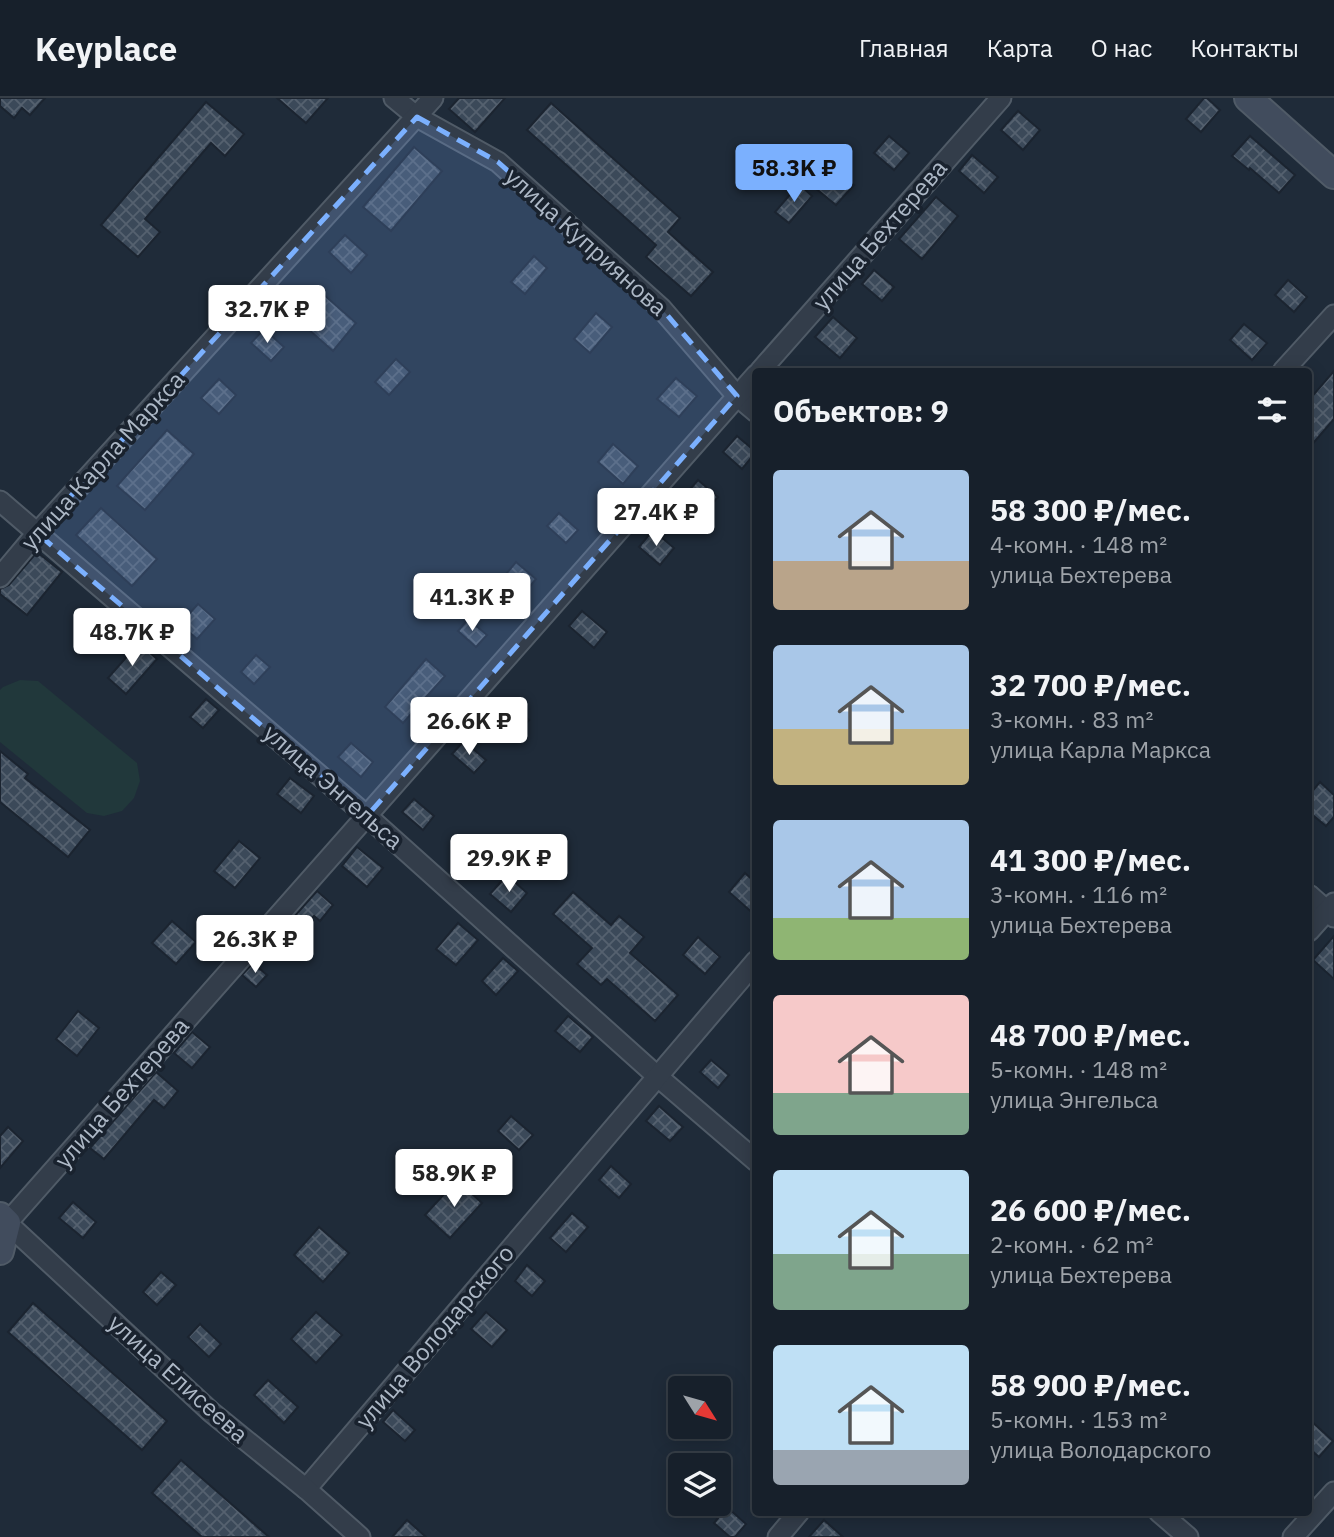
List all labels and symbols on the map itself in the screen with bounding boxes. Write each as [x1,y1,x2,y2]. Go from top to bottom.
pin: 58.3K ₽ [729,144,859,204]
street label: улица Бехтерева [805,152,954,316]
street label: улица Куприянова [499,160,675,323]
pin: 32.7K ₽ [202,286,332,345]
street label: улица Карла Маркса [13,364,191,557]
pin: 27.4K ₽ [591,489,721,548]
pin: 41.3K ₽ [407,574,537,633]
pin: 48.7K ₽ [67,608,197,668]
pin: 26.6K ₽ [404,698,534,757]
street label: улица Энгельса [257,717,411,856]
pin: 29.9K ₽ [444,834,574,894]
pin: 26.3K ₽ [190,916,320,975]
street label: улица Бехтерева [47,1010,196,1174]
pin: 58.9K ₽ [389,1150,519,1209]
street label: улица Володарского [348,1238,521,1435]
street label: улица Елисеева [102,1307,256,1450]
north arrow [668,1376,732,1438]

